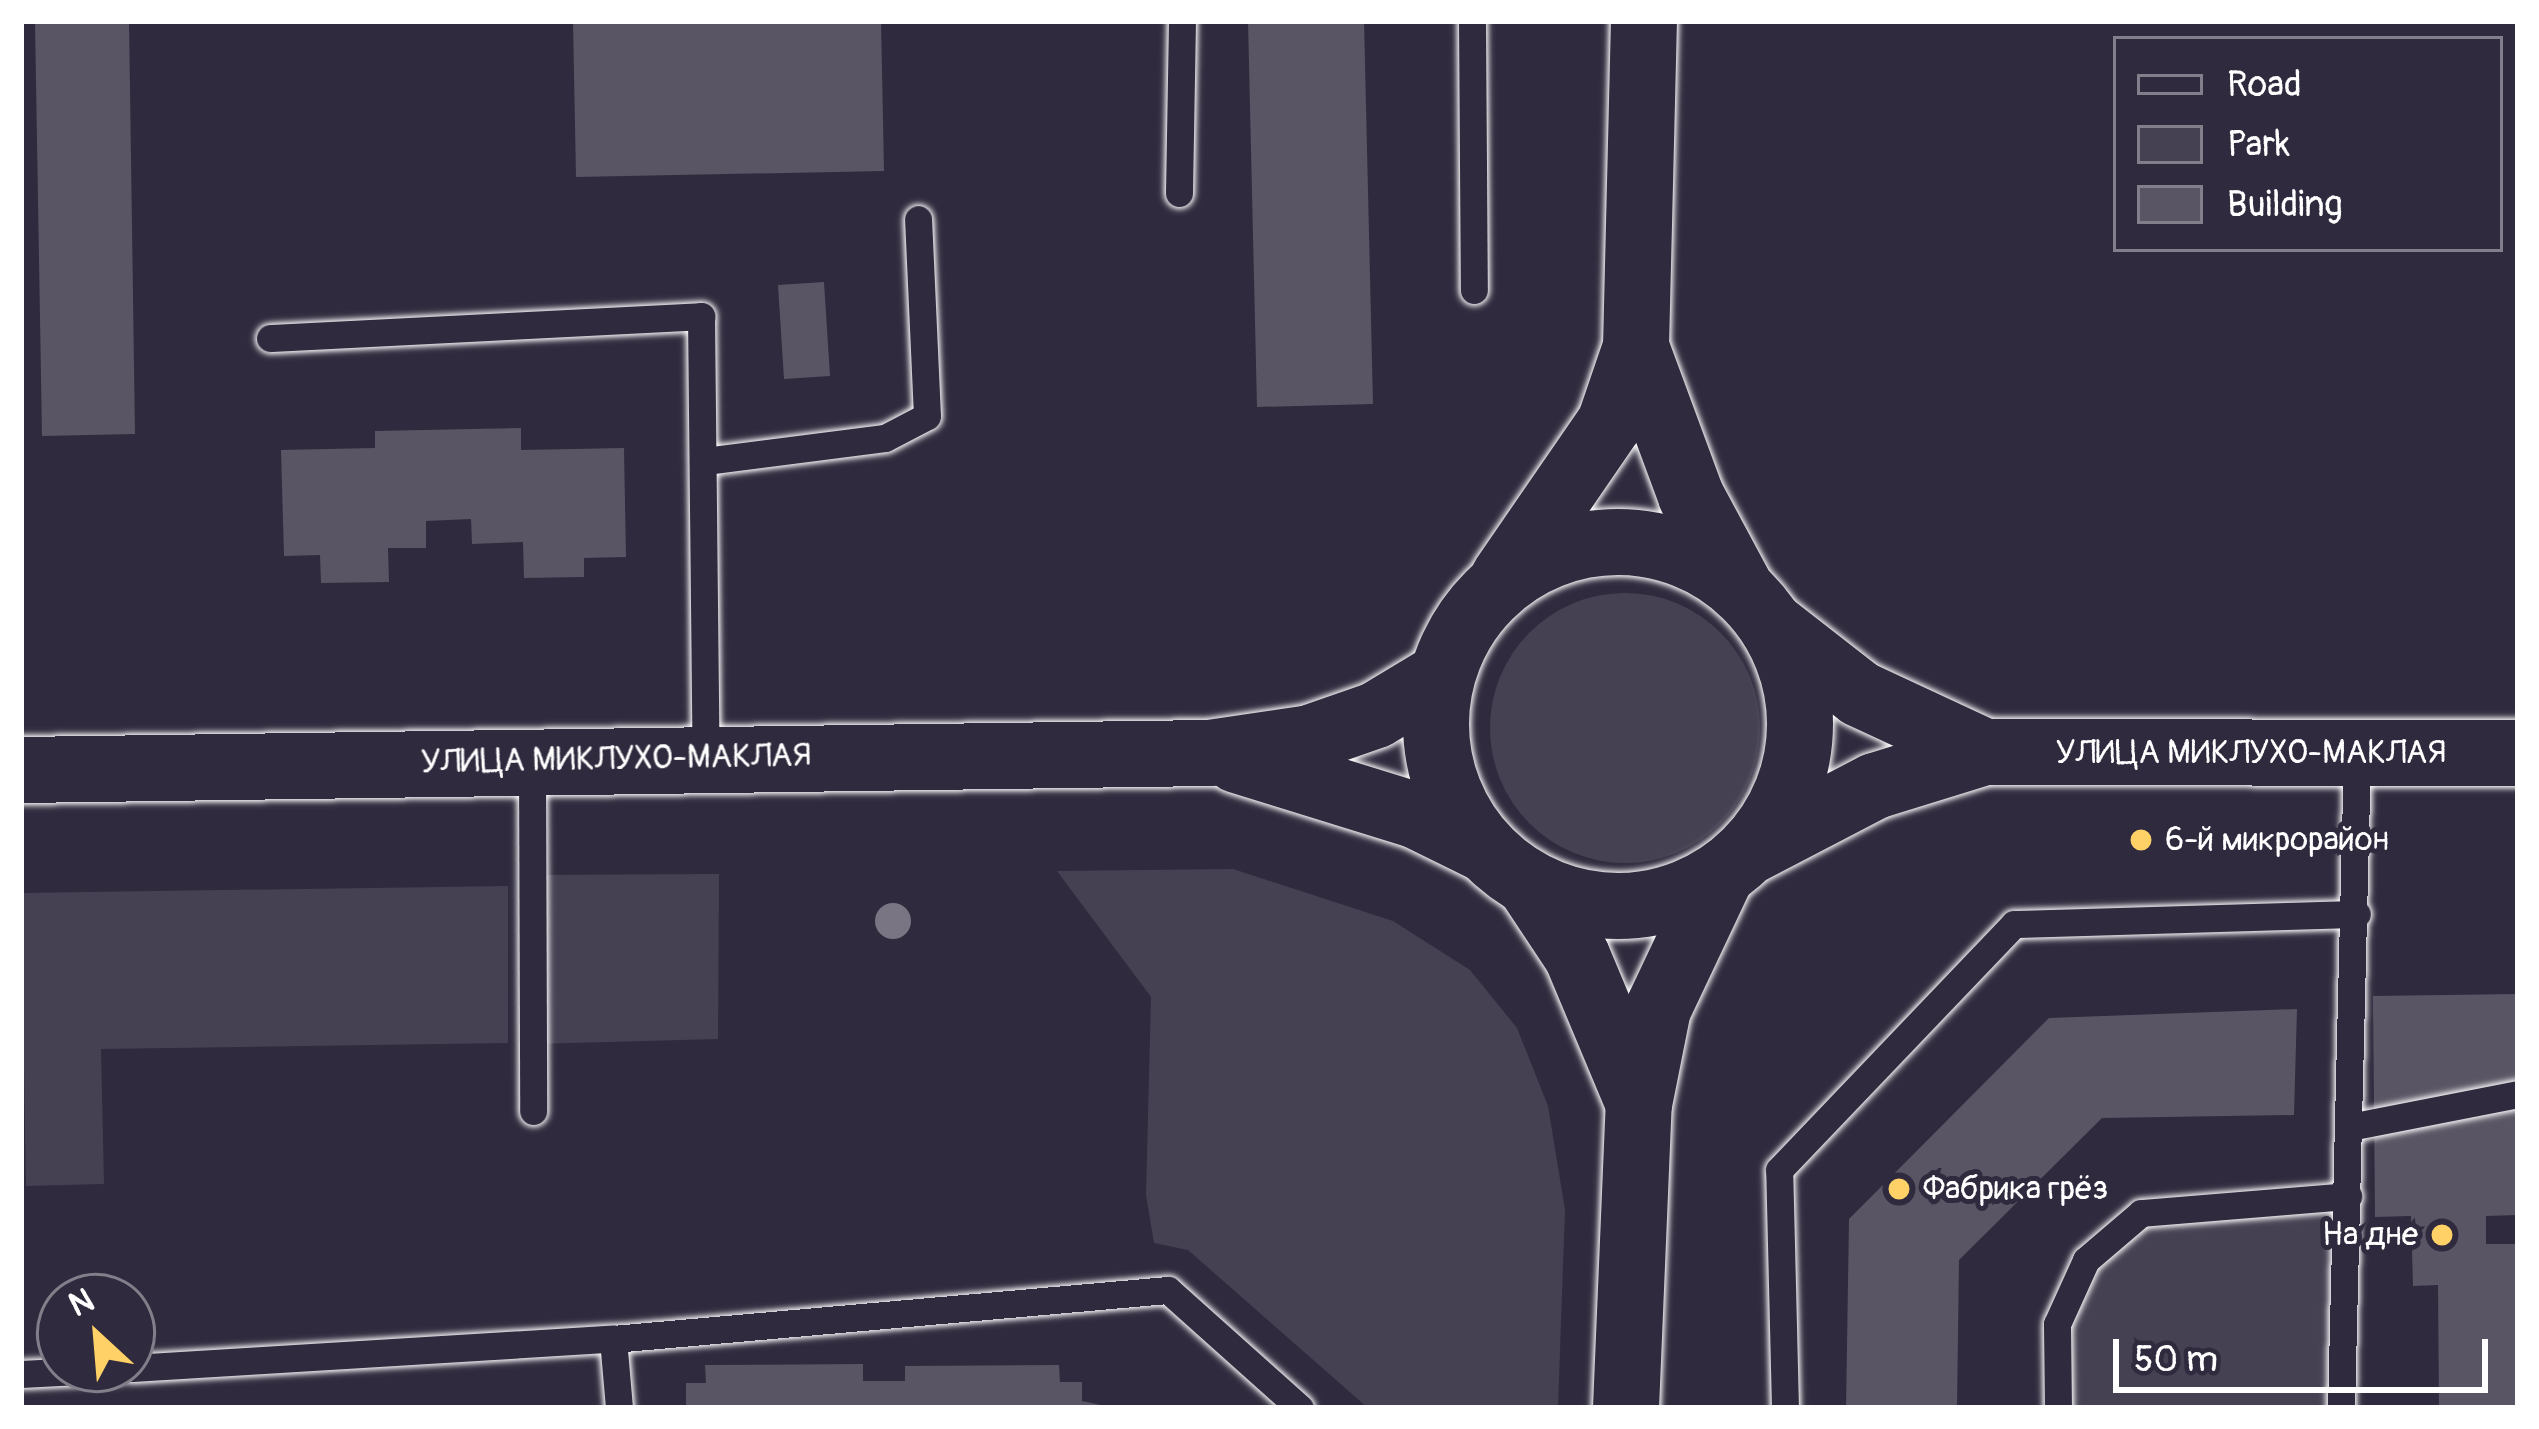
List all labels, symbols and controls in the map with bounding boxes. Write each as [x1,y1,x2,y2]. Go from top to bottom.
legend [2113,36,2503,252]
text: Road [2227,62,2302,107]
text: Park [2227,122,2290,167]
text: Building [2227,182,2343,227]
street label: УЛИЦА МИКЛУХО-МАКЛАЯ [2056,733,2446,773]
street label: УЛИЦА МИКЛУХО-МАКЛАЯ [420,736,812,782]
place label: 6-й микрорайон [2165,820,2389,860]
marker: 6-й микрорайон [2128,827,2154,853]
place label: Фабрика грёз [1923,1169,2109,1209]
marker: Фабрика грёз [1886,1176,1912,1202]
place label: На дне [2322,1215,2418,1255]
marker: На дне [2429,1222,2455,1248]
north arrow [36,1273,156,1393]
text: N [62,1280,100,1326]
scale bar [2119,1315,2494,1389]
text: 50 m [2134,1337,2218,1382]

